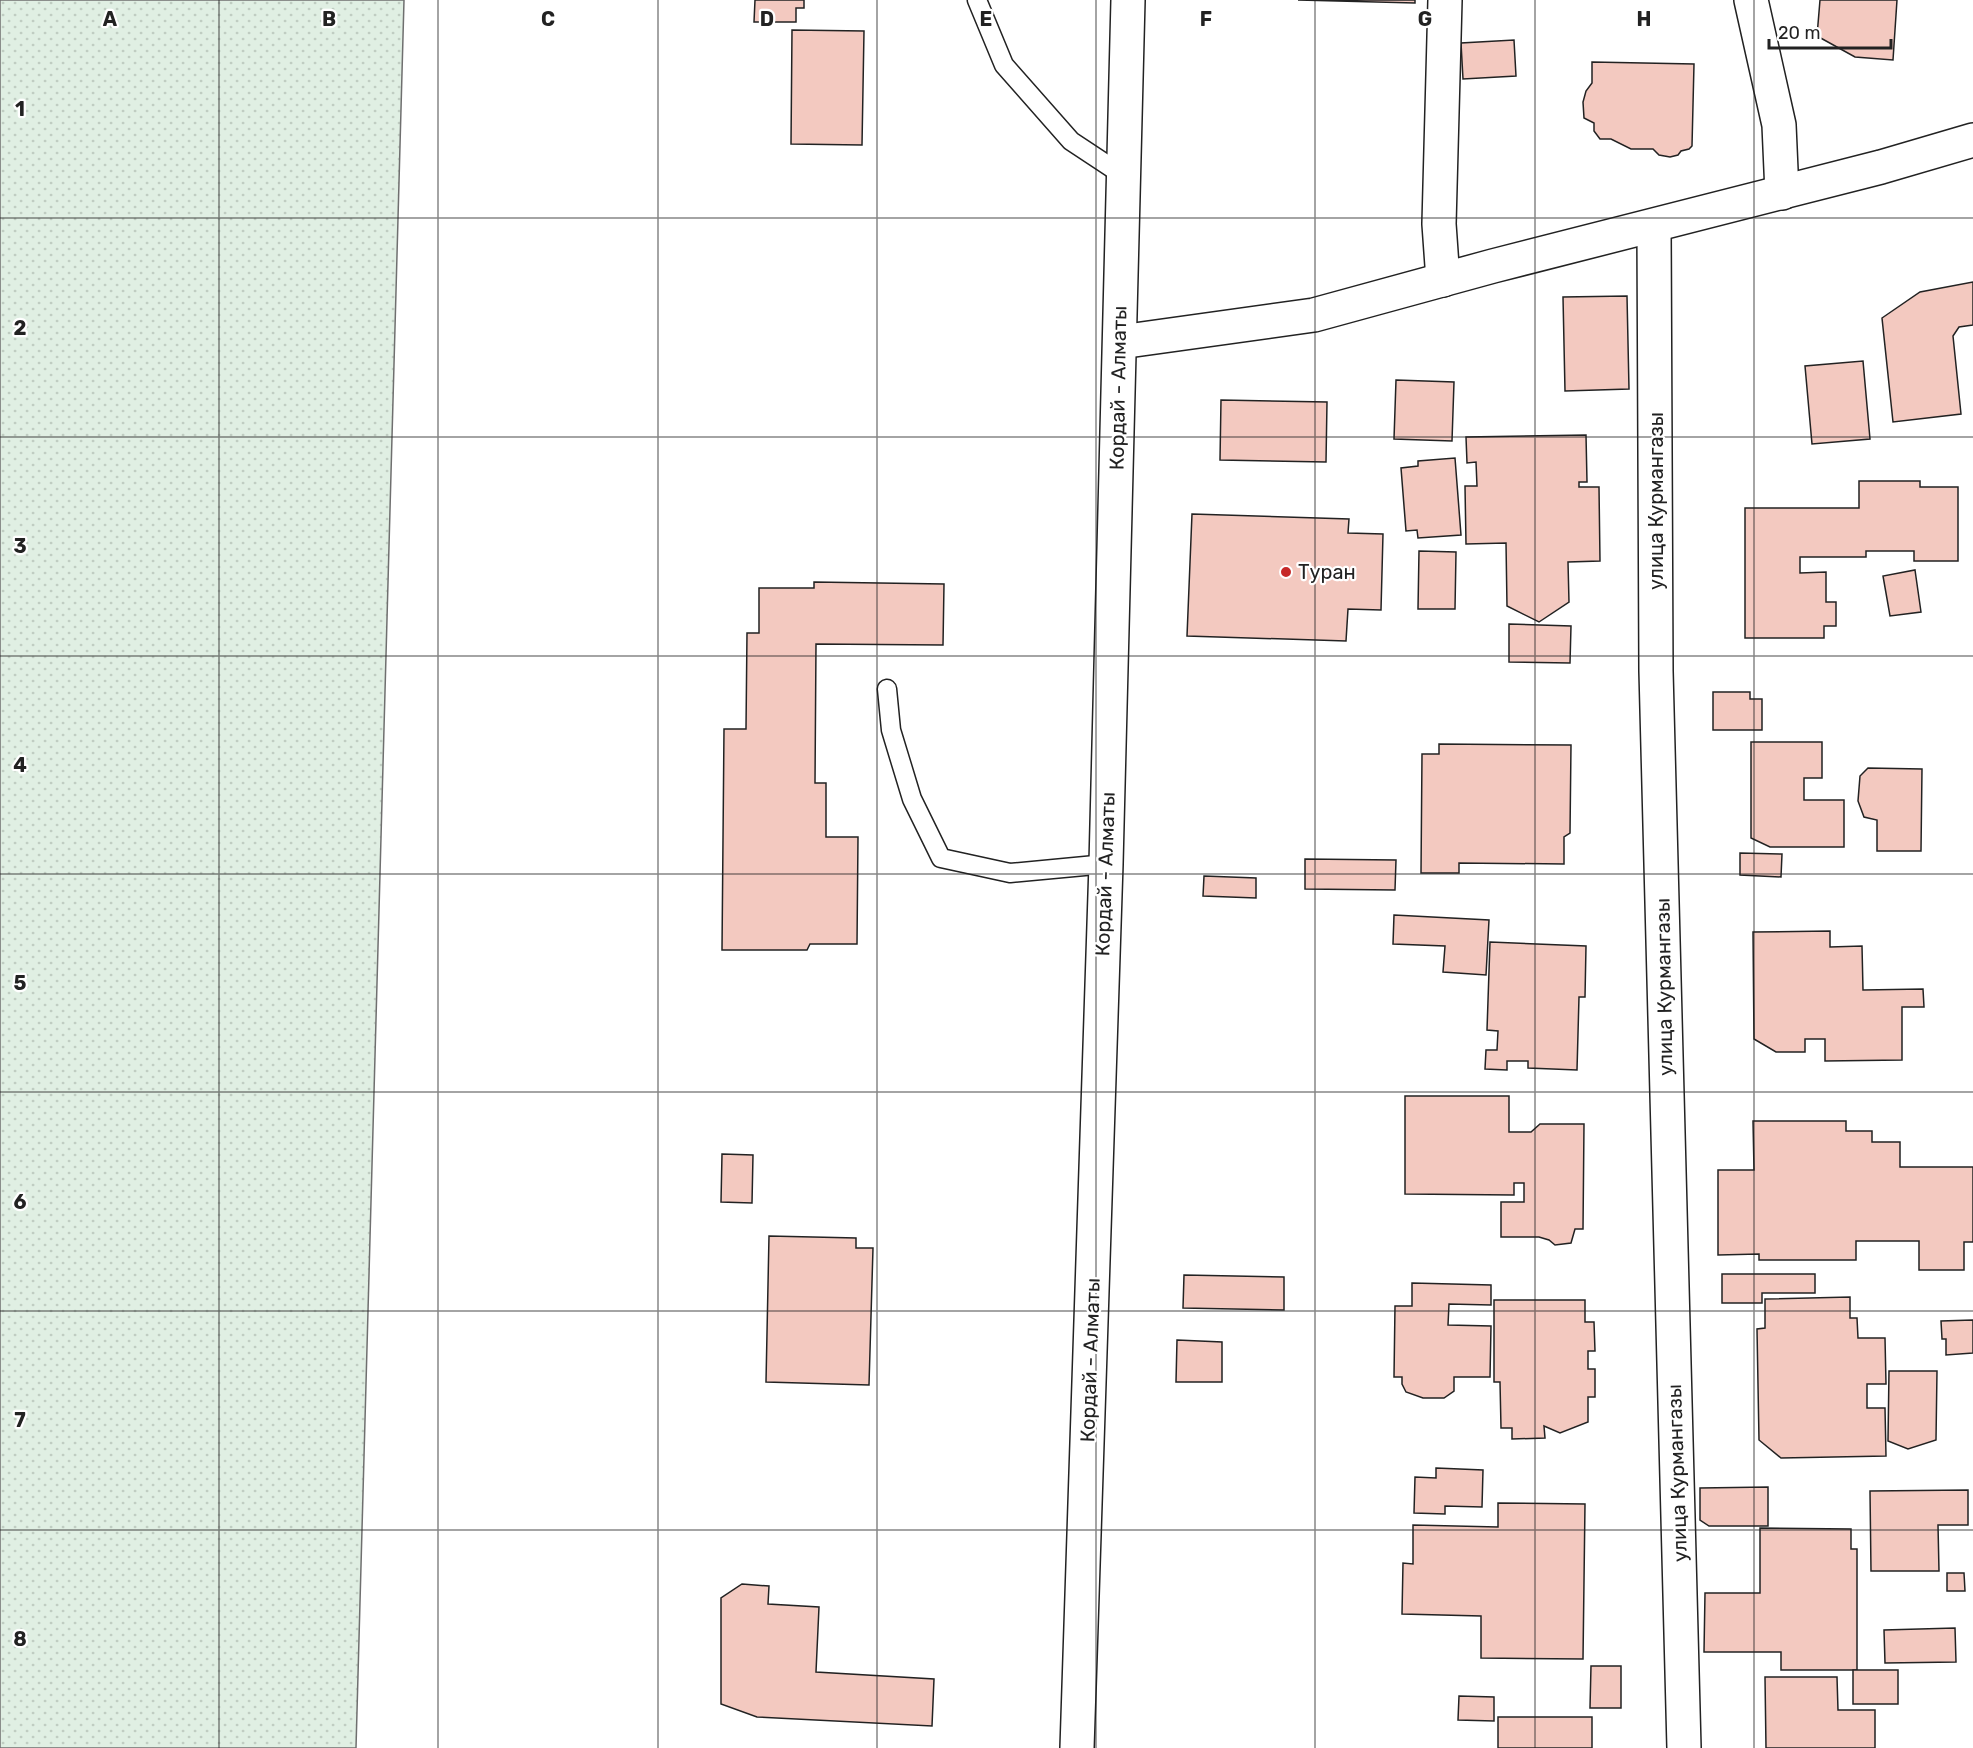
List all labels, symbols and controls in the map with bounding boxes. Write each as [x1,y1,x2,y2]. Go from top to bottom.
text: A [103,7,118,31]
text: B [322,7,336,31]
text: C [541,7,555,31]
text: D [760,7,774,31]
text: E [980,7,992,31]
text: F [1200,7,1212,31]
text: G [1418,7,1432,31]
text: H [1637,7,1651,31]
scale bar [1769,12,1890,50]
text: 20 m [1778,22,1820,44]
text: 1 [15,97,25,121]
street label: Кордай - Алматы [1105,306,1131,470]
text: 2 [14,316,27,340]
street label: улица Курмангазы [1644,412,1668,590]
text: 3 [13,534,27,558]
place label: Туран [1298,560,1356,584]
marker: Туран [1279,565,1293,579]
text: 4 [13,753,27,777]
street label: Кордай - Алматы [1090,791,1120,957]
street label: улица Курмангазы [1650,898,1678,1076]
text: 5 [14,971,27,995]
text: 6 [13,1190,27,1214]
street label: Кордай - Алматы [1075,1277,1105,1443]
street label: улица Курмангазы [1662,1384,1692,1562]
text: 7 [14,1408,26,1432]
text: 8 [13,1627,27,1651]

